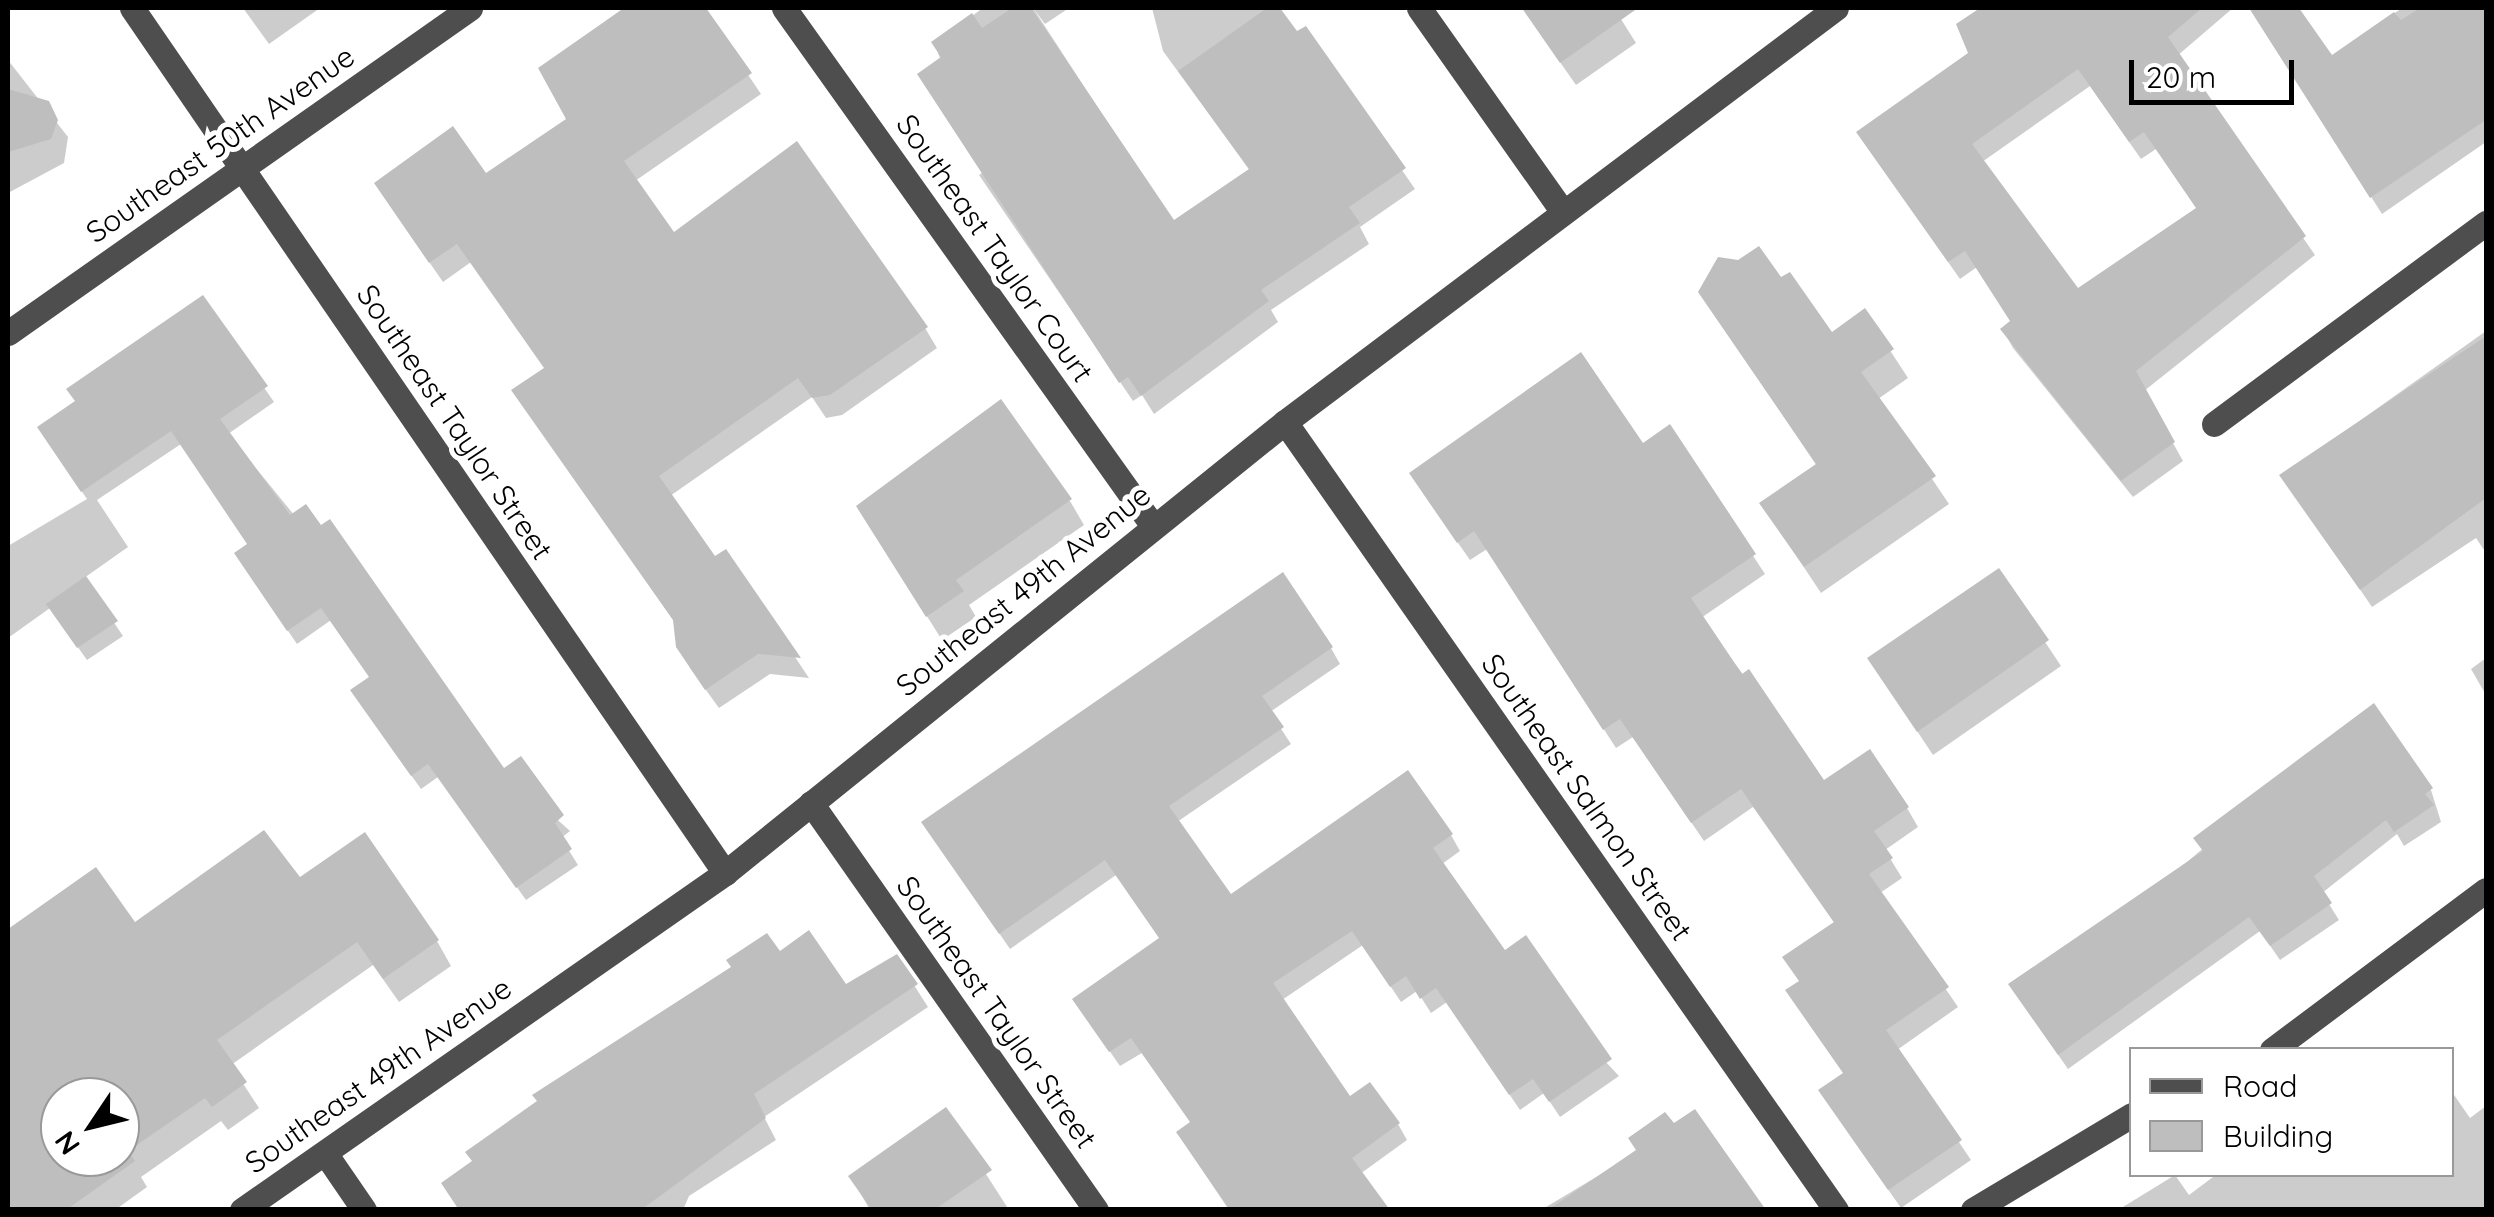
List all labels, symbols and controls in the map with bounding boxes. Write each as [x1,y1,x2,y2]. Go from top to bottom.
street label: Southeast 50th Avenue [79,38,361,250]
scale bar [2134,40,2299,102]
text: 20 m [2146,58,2216,96]
street label: Southeast Taylor Court [889,107,1101,389]
street label: Southeast Taylor Street [350,278,560,566]
street label: Southeast 49th Avenue [889,476,1157,704]
street label: Southeast Salmon Street [1474,647,1700,947]
street label: Southeast Taylor Street [889,869,1105,1155]
street label: Southeast 49th Avenue [238,969,518,1181]
legend [2129,1047,2454,1177]
text: Road [2223,1067,2297,1105]
north arrow [40,1077,140,1177]
text: Building [2223,1117,2333,1155]
text: N [46,1125,87,1162]

